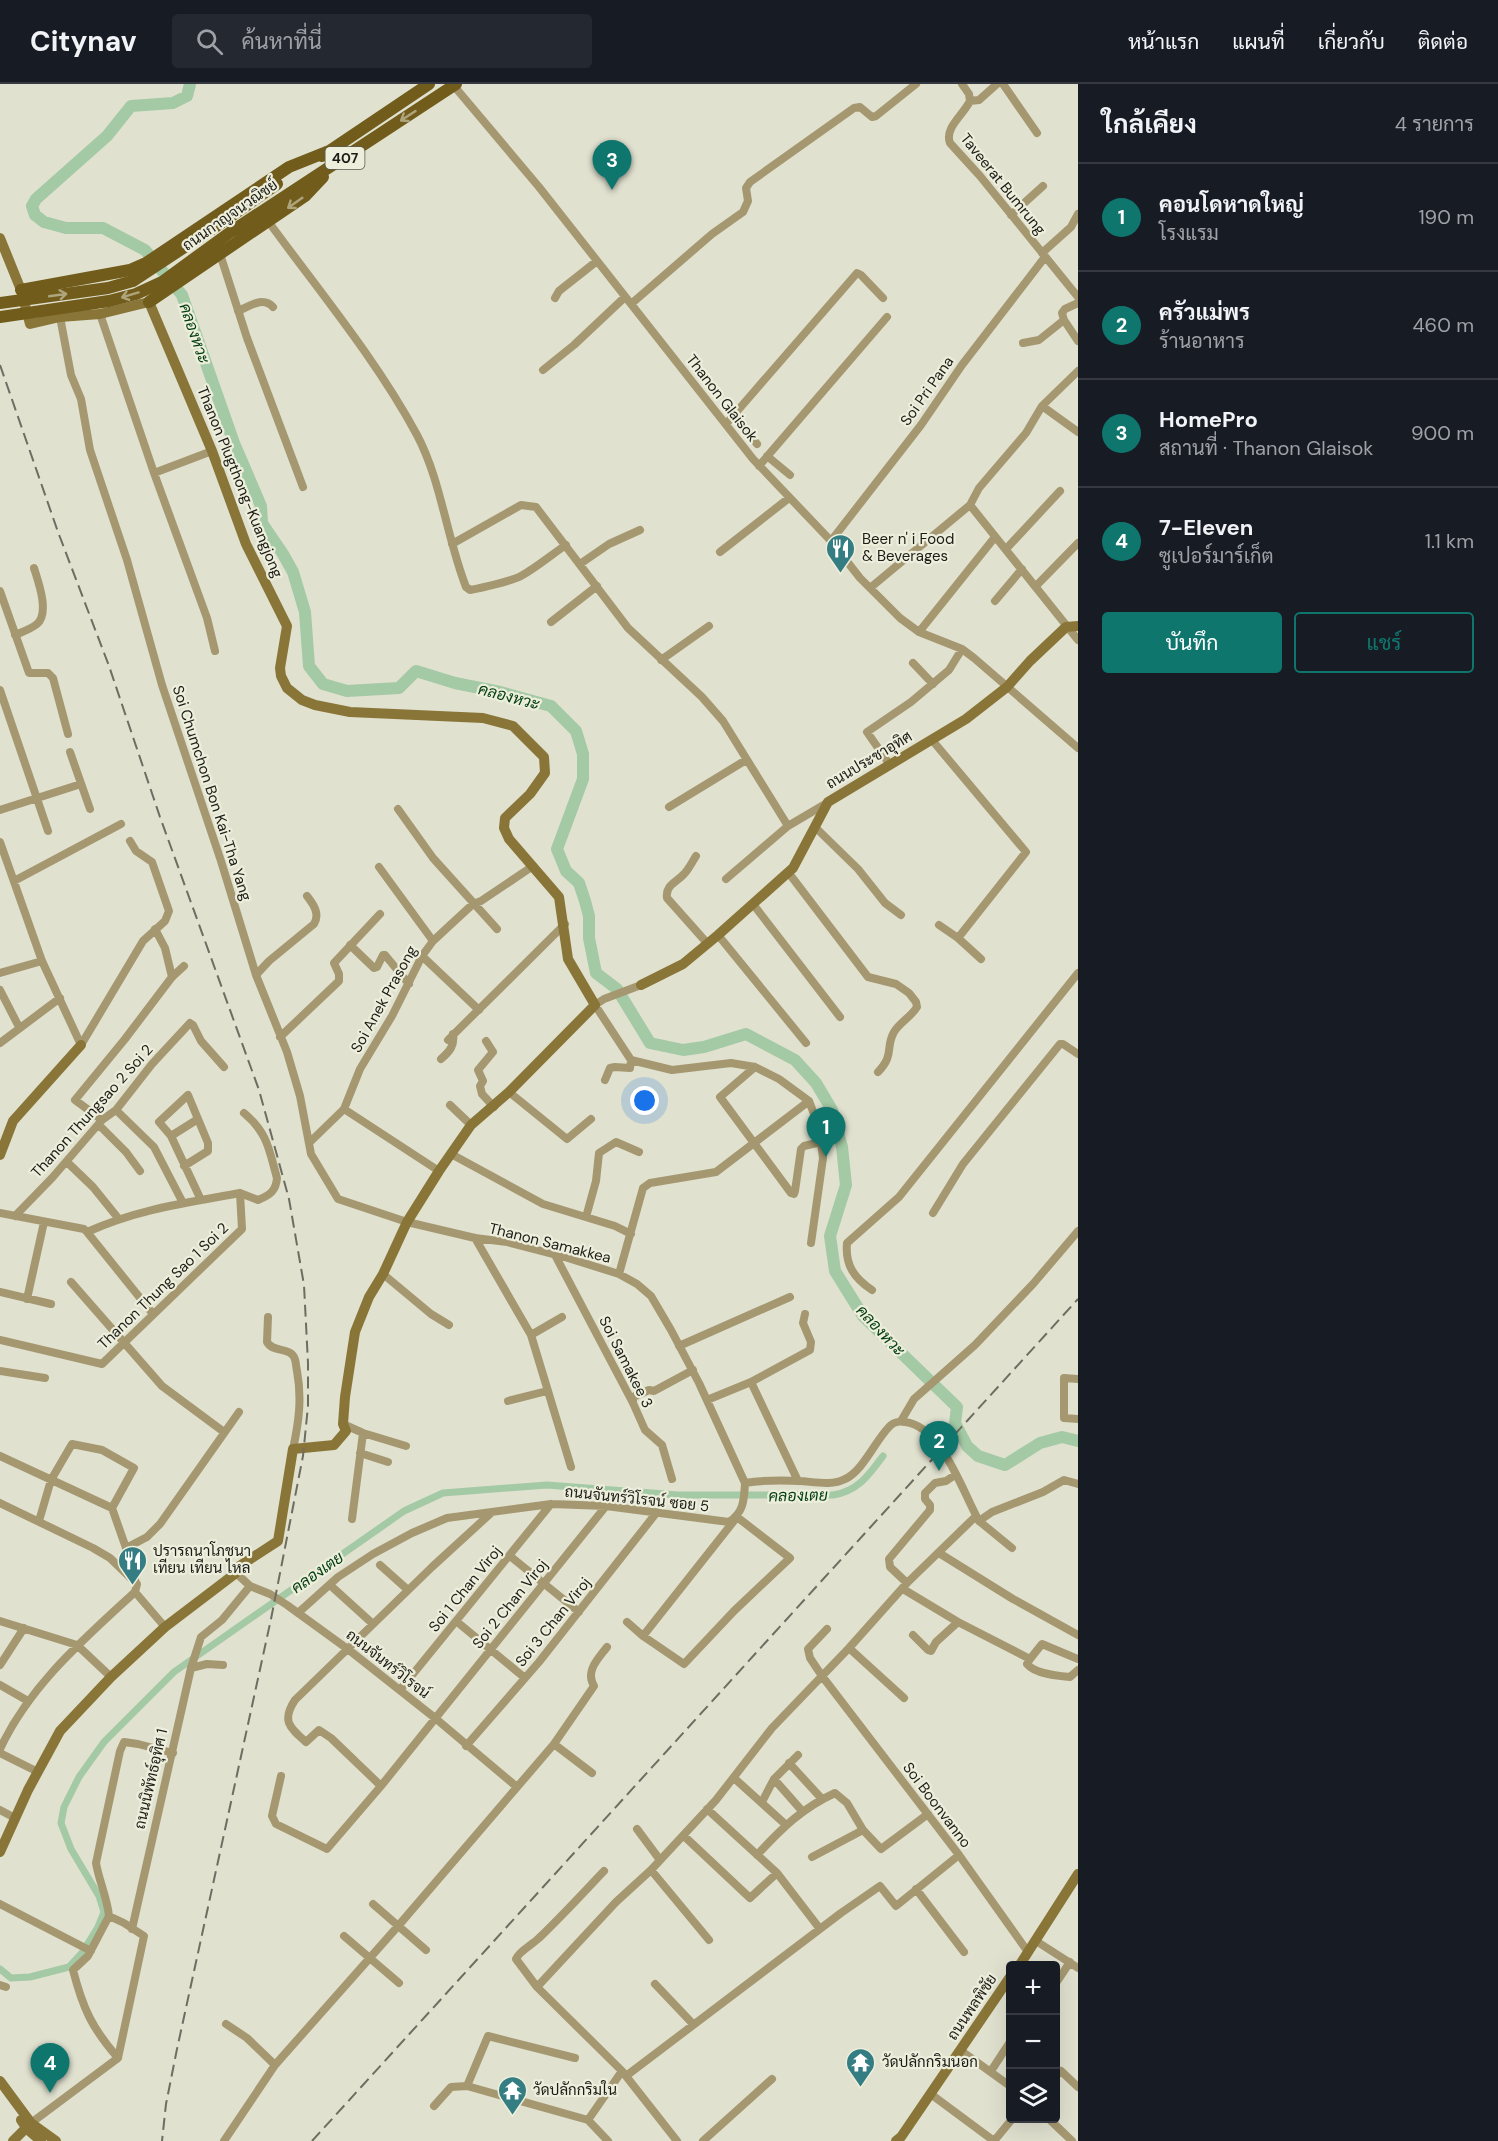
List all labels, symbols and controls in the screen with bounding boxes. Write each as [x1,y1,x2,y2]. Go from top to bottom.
search box [172,14,592,68]
text: Citynav [30,23,136,60]
icon: search [193,25,226,58]
text: ค้นหาที่นี่ [241,27,322,56]
text: หน้าแรก [1128,28,1199,56]
text: แผนที่ [1232,28,1285,56]
text: เกี่ยวกับ [1318,28,1385,56]
text: ติดต่อ [1418,28,1468,56]
text: ใกล้เคียง [1102,107,1197,141]
one-way arrow [400,110,416,122]
text: 4 รายการ [1395,111,1474,137]
street label: Taveerat Bumrung [956,129,1050,239]
pin: 3 [592,141,632,190]
road number: 407 [326,147,364,169]
street label: ถนนกาญจนวณิชย์ [178,175,282,255]
text: คอนโดหาดใหญ่ [1159,190,1304,219]
one-way arrow [287,197,303,209]
text: 1 [1118,204,1125,230]
text: 190 m [1418,204,1474,230]
text: โรงแรม [1159,220,1219,246]
one-way arrow [48,290,67,301]
one-way arrow [121,290,140,301]
text: ครัวแม่พร [1159,298,1250,327]
water label: คลองหวะ [174,300,215,367]
text: 2 [1116,312,1127,338]
text: 460 m [1412,312,1474,338]
text: ร้านอาหาร [1159,328,1245,354]
street label: Thanon Glaisok [682,350,763,446]
street label: Soi Pri Pana [896,352,958,430]
street label: Thanon Plugthong-Kuangjong [192,383,288,581]
text: HomePro [1159,405,1258,434]
text: 3 [1115,420,1128,446]
text: 900 m [1411,420,1474,446]
text: สถานที่ · Thanon Glaisok [1159,435,1373,461]
text: 7-Eleven [1159,513,1253,542]
text: 4 [1115,528,1128,554]
text: 1.1 km [1425,528,1474,554]
place label: Beer n' i Food & Beverages [862,529,954,566]
restaurant icon: Beer n' i Food & Beverages [825,532,857,574]
text: ซูเปอร์มาร์เก็ต [1159,543,1274,569]
button: บันทึก [1102,612,1282,673]
button: แชร์ [1294,612,1474,673]
water label: คลองหวะ [476,678,542,715]
street label: Soi Chumchon Bon Kai-Tha Yang [168,683,256,903]
street label: ถนนประชาอุทิศ [822,726,916,794]
street label: Soi Anek Prasong [346,942,422,1056]
street label: Thanon Thungsao 2 Soi 2 [27,1040,157,1182]
your location [630,1086,659,1115]
pin: 1 [806,1108,846,1157]
street label: Thanon Thung Sao 1 Soi 2 [93,1218,233,1354]
street label: Thanon Samakkea [487,1218,613,1268]
water label: คลองหวะ [852,1300,910,1361]
street label: Soi Samakee 3 [594,1313,658,1411]
pin: 2 [920,1422,958,1471]
street label: ถนนจันทร์วิโรจน์ ซอย 5 [564,1481,710,1517]
water label: คลองเตย [768,1484,828,1507]
place label: ปรารถนาโภชนา เทียน เทียน ไหล [153,1541,251,1578]
street label: Soi 1 Chan Viroj [424,1542,506,1636]
restaurant icon: ปรารถนาโภชนา เทียน เทียน ไหล [116,1544,148,1586]
water label: คลองเตย [287,1547,348,1598]
street label: Soi 2 Chan Viroj [468,1555,552,1653]
street label: Soi 3 Chan Viroj [511,1573,595,1671]
street label: ถนนจันทร์วิโรจน์ [342,1625,434,1703]
street label: ถนนนิพัทธ์อุทิศ 1 [130,1727,173,1831]
street label: Soi Boonvanno [898,1758,976,1852]
map controls [1006,1961,1060,2123]
button: + [1006,1961,1060,2015]
street label: ถนนพลพิชัย [943,1970,1001,2044]
button: − [1006,2015,1060,2069]
pin: 4 [31,2044,70,2093]
temple icon: วัดปลักกริมนอก [845,2046,877,2088]
place label: วัดปลักกริมนอก [882,2052,978,2072]
button: layers [1006,2069,1060,2123]
temple icon: วัดปลักกริมใน [496,2074,528,2116]
place label: วัดปลักกริมใน [533,2080,617,2100]

